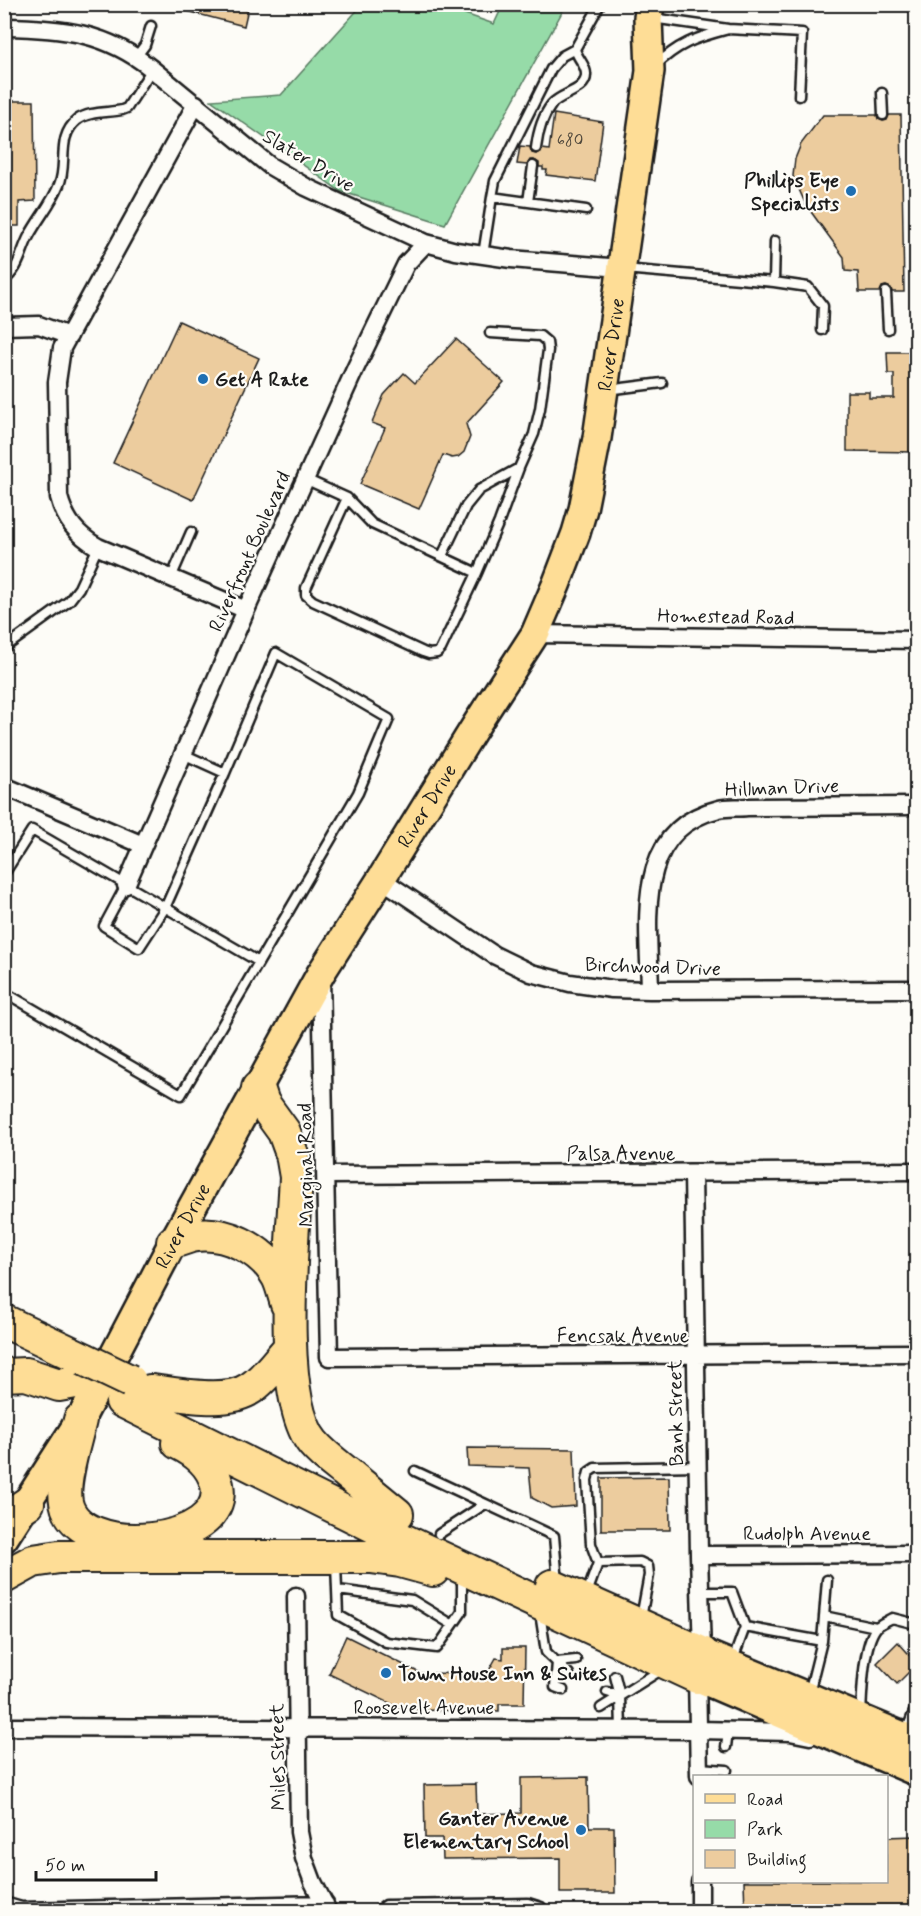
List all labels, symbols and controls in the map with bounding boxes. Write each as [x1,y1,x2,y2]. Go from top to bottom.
street label: Slater Drive [257,123,359,199]
house number: 680 [557,130,583,151]
place label: Phillips Eye Specialists [744,168,839,218]
marker: Phillips Eye Specialists [844,184,858,198]
street label: River Drive [592,296,632,393]
place label: Get A Rate [215,367,309,394]
marker: Get A Rate [196,372,210,386]
street label: Riverfront Boulevard [203,467,298,636]
street label: Homestead Road [657,603,795,632]
street label: River Drive [391,759,464,853]
street label: Hillman Drive [724,773,840,804]
street label: Birchwood Drive [584,952,721,983]
street label: Marginal Road [292,1103,322,1227]
street label: Palsa Avenue [567,1141,675,1168]
street label: River Drive [149,1179,218,1274]
street label: Fencsak Avenue [557,1323,689,1350]
street label: Bank Street [662,1359,691,1467]
street label: Rudolph Avenue [743,1521,871,1548]
place label: Town House Inn & Suites [398,1661,607,1688]
marker: Town House Inn & Suites [379,1666,393,1680]
street label: Roosevelt Avenue [354,1695,494,1722]
street label: Miles Street [264,1703,293,1811]
legend [693,1775,888,1883]
text: Road [747,1788,783,1812]
place label: Ganter Avenue Elementary School [403,1806,570,1856]
text: Park [747,1818,783,1842]
marker: Ganter Avenue Elementary School [574,1823,588,1837]
scale bar [36,1844,156,1882]
text: Building [747,1848,807,1874]
text: 50 m [45,1854,85,1878]

